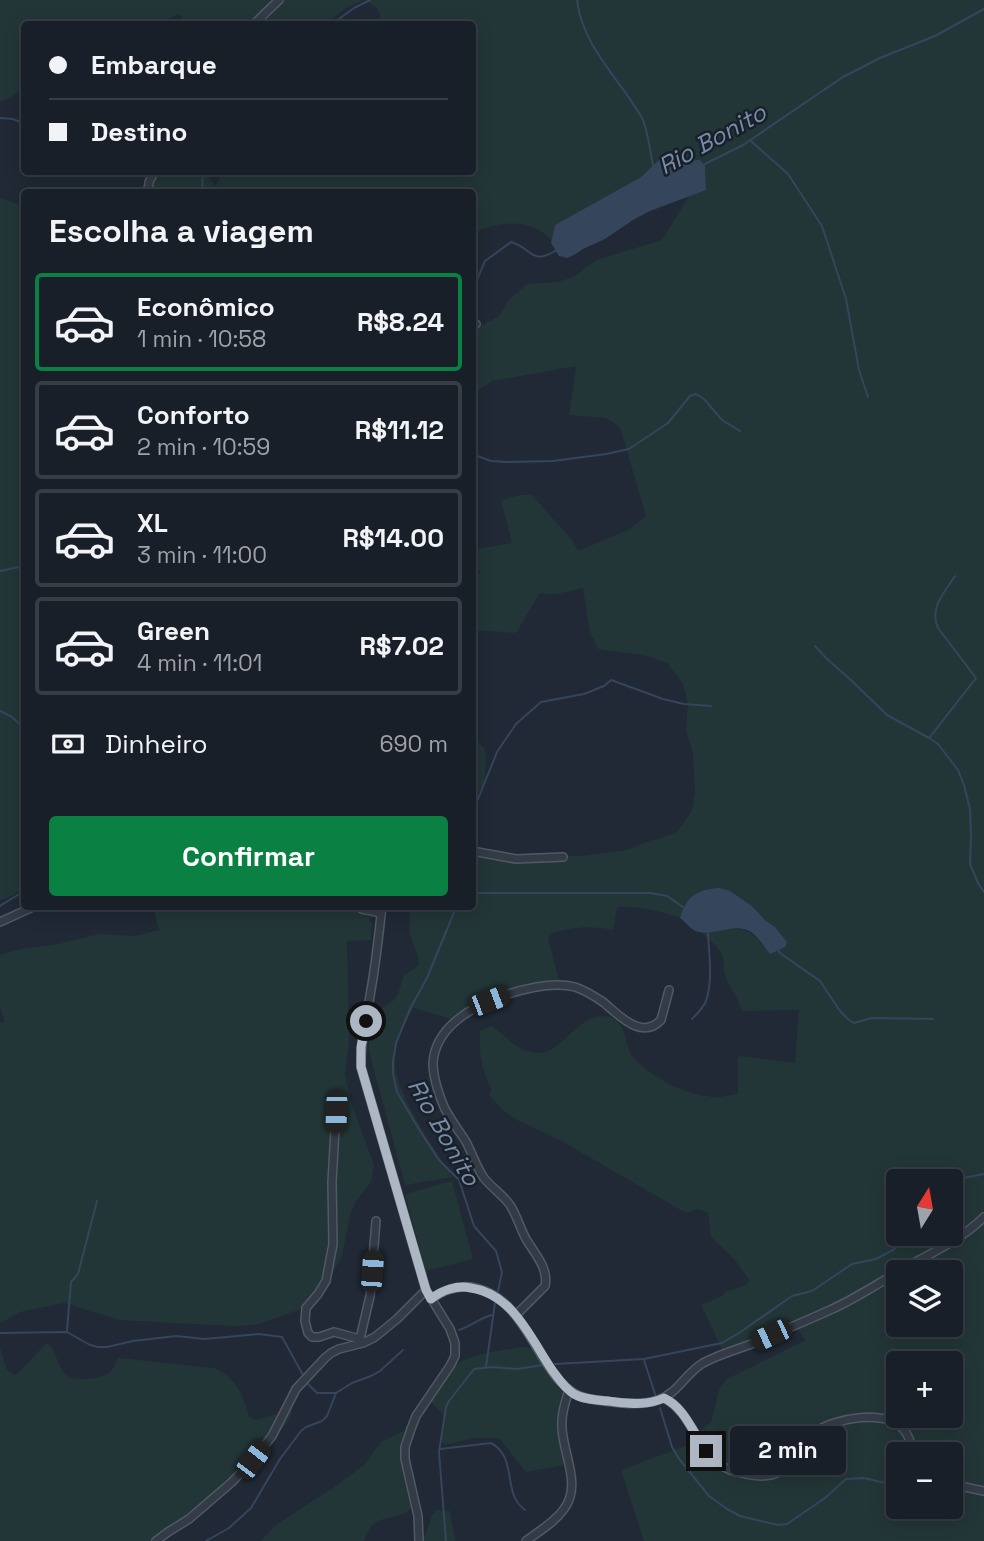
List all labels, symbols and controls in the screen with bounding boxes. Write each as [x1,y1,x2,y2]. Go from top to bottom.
text: Embarque [91,48,217,82]
water label: Rio Bonito [653,96,772,181]
text: Destino [91,115,187,149]
text: Escolha a viagem [49,211,314,251]
text: Econômico [137,290,275,324]
icon: car [53,291,116,354]
text: R$8.24 [357,305,444,339]
text: 1 min · 10:58 [137,324,266,354]
text: Conforto [137,398,250,432]
icon: car [53,399,116,462]
text: R$11.12 [355,413,444,447]
text: 2 min · 10:59 [137,432,270,462]
text: XL [137,506,168,540]
icon: car [53,507,116,570]
text: R$14.00 [342,521,444,555]
text: 3 min · 11:00 [137,540,267,570]
text: Green [137,614,210,648]
icon: car [53,615,116,678]
text: R$7.02 [359,629,444,663]
text: 4 min · 11:01 [137,648,262,678]
icon: cash [49,725,87,763]
text: Dinheiro [105,727,208,761]
text: 690 m [379,729,448,759]
button: Confirmar [49,816,448,896]
car [466,984,513,1018]
route start [350,1005,382,1037]
water label: Rio Bonito [401,1073,488,1192]
car [325,1091,348,1133]
north arrow [886,1169,962,1246]
map controls [886,1169,963,1519]
car [361,1249,384,1293]
button: layers [886,1260,963,1337]
car [748,1317,795,1353]
button: + [886,1351,963,1428]
callout: 2 min [730,1426,846,1476]
route end [690,1435,722,1467]
text: 2 min [758,1435,818,1465]
car [232,1437,275,1483]
button: − [886,1442,963,1519]

